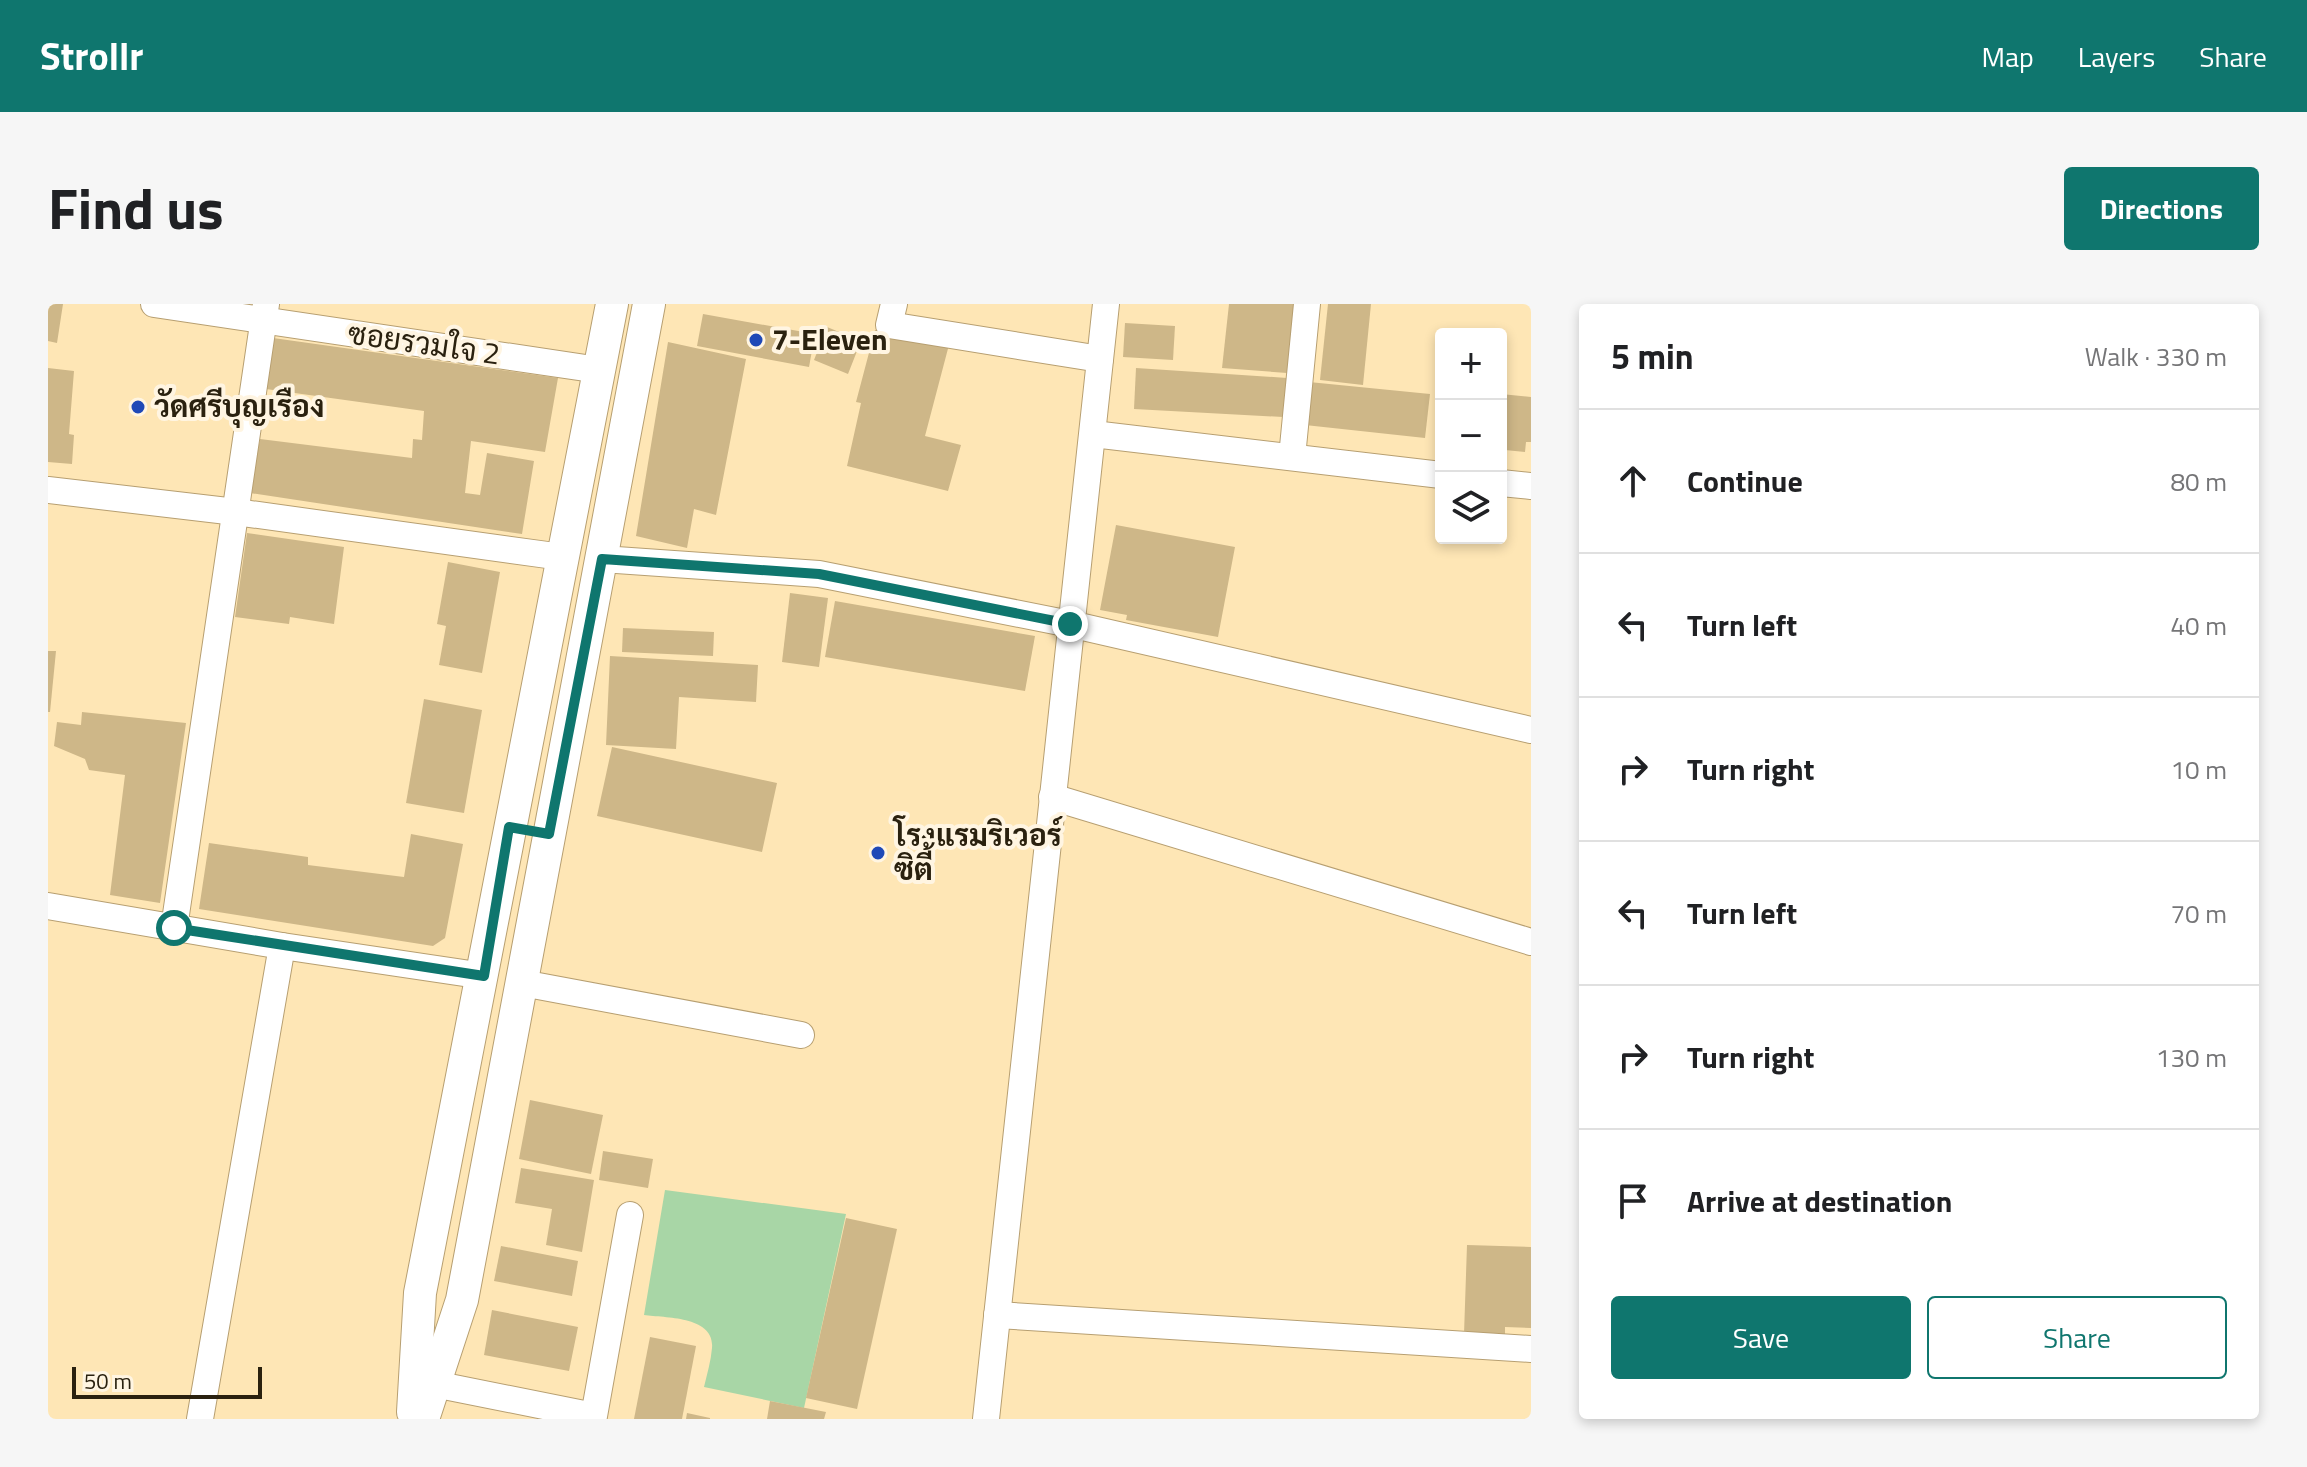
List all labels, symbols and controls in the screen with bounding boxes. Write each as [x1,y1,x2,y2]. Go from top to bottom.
text: Strollr [40,27,143,85]
text: Map [1981,35,2034,78]
text: Layers [2078,35,2155,78]
text: Share [2199,35,2267,78]
text: Find us [48,166,224,251]
button: Directions [2064,167,2259,250]
street label: ซอยรวมใจ 2 [345,310,503,376]
place label: 7-Eleven [772,316,888,362]
map controls [1435,328,1507,544]
button: + [1435,328,1507,400]
text: 5 min [1611,330,1694,382]
marker: 7-Eleven [747,331,765,349]
text: Walk · 330 m [2085,337,2227,376]
place label: วัดศรีบุญเรือง [154,383,324,429]
marker: วัดศรีบุญเรือง [129,398,147,416]
button: − [1435,400,1507,472]
text: Continue [1687,458,1803,504]
icon: ahead [1611,459,1655,503]
text: 80 m [2170,462,2227,501]
button: layers [1435,472,1507,544]
text: Turn left [1687,602,1797,648]
icon: left [1611,603,1655,647]
route end [1052,606,1088,642]
text: 40 m [2170,606,2227,645]
text: Turn right [1687,746,1815,792]
icon: right [1611,747,1655,791]
text: 10 m [2170,750,2227,789]
place label: โรงแรมริเวอร์ ซิตี้ [892,812,1063,892]
marker: โรงแรมริเวอร์ ซิตี้ [869,844,887,862]
text: Turn left [1687,890,1797,936]
icon: left [1611,891,1655,935]
text: 70 m [2170,894,2227,933]
route start [156,910,192,946]
text: Turn right [1687,1034,1815,1080]
icon: right [1611,1035,1655,1079]
text: 130 m [2156,1038,2227,1077]
text: Arrive at destination [1687,1178,1952,1224]
icon: arrive [1611,1179,1655,1223]
button: Save [1611,1296,1911,1379]
button: Share [1927,1296,2227,1379]
scale bar [72,1363,262,1399]
text: 50 m [84,1364,132,1398]

